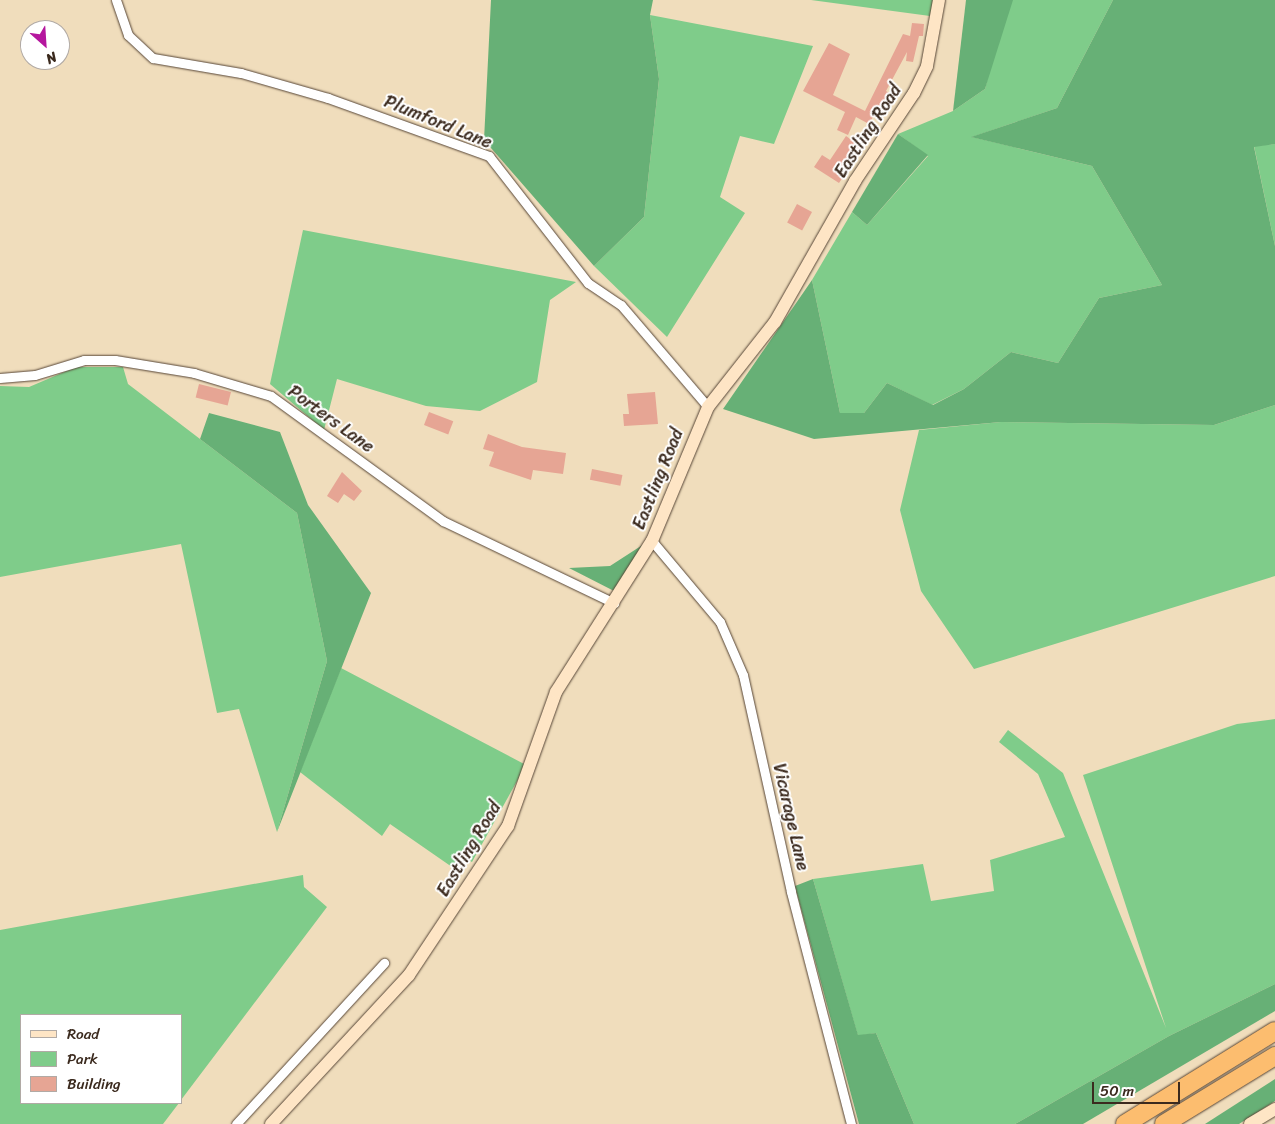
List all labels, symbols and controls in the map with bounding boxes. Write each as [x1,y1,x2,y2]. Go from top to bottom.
north arrow [20,20,70,70]
text: N [42,45,61,71]
street label: Eastling Road [830,80,906,182]
street label: Plumford Lane [381,91,495,153]
street label: Porters Lane [284,381,378,457]
street label: Eastling Road [628,425,688,533]
street label: Vicarage Lane [768,761,814,873]
street label: Eastling Road [432,797,506,901]
legend [20,1014,182,1104]
text: Road [67,1021,99,1047]
text: Park [67,1046,98,1072]
text: Building [67,1071,121,1097]
scale bar [1095,1072,1182,1104]
text: 50 m [1100,1078,1134,1104]

